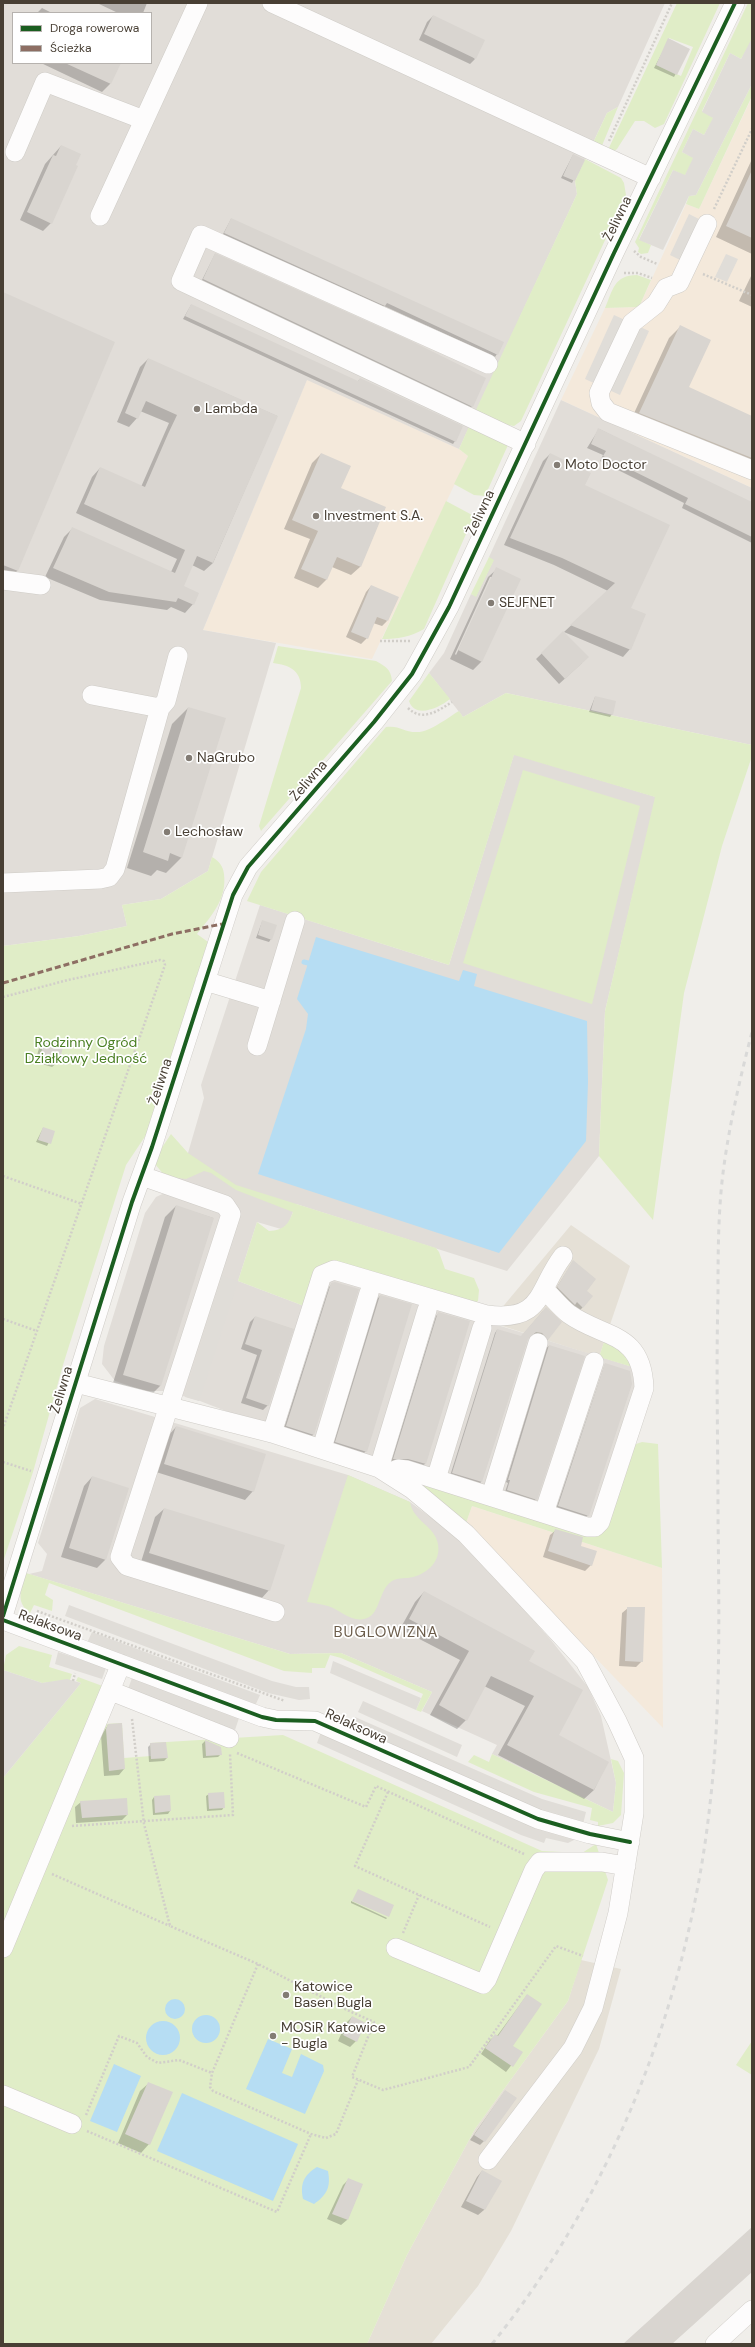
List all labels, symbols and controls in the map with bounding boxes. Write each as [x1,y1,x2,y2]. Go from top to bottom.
legend [12,12,152,64]
text: Droga rowerowa [50,20,139,36]
text: Ścieżka [50,40,92,56]
street label: Żeliwna [600,194,636,244]
place label: Lambda [205,401,258,417]
marker: Lambda [192,404,202,414]
place label: Moto Doctor [565,457,647,473]
marker: Moto Doctor [552,460,562,470]
street label: Żeliwna [463,488,499,538]
place label: Investment S.A. [324,508,423,524]
marker: Investment S.A. [311,511,321,521]
place label: SEJFNET [499,595,555,611]
marker: SEJFNET [486,598,496,608]
place label: NaGrubo [197,750,255,766]
marker: NaGrubo [184,753,194,763]
street label: Żeliwna [287,757,331,805]
place label: Lechosław [175,824,243,840]
marker: Lechosław [162,827,172,837]
park label: Rodzinny Ogród Działkowy Jedność [25,1035,147,1068]
street label: Żeliwna [146,1056,176,1108]
street label: Żeliwna [47,1364,77,1416]
street label: Relaksowa [16,1607,84,1645]
district label: BUGLOWIZNA [334,1624,438,1642]
street label: Relaksowa [322,1706,390,1748]
place label: Katowice Basen Bugla [294,1979,372,2012]
marker: Katowice Basen Bugla [281,1990,291,2000]
place label: MOSiR Katowice - Bugla [281,2020,386,2052]
marker: MOSiR Katowice - Bugla [268,2031,278,2041]

